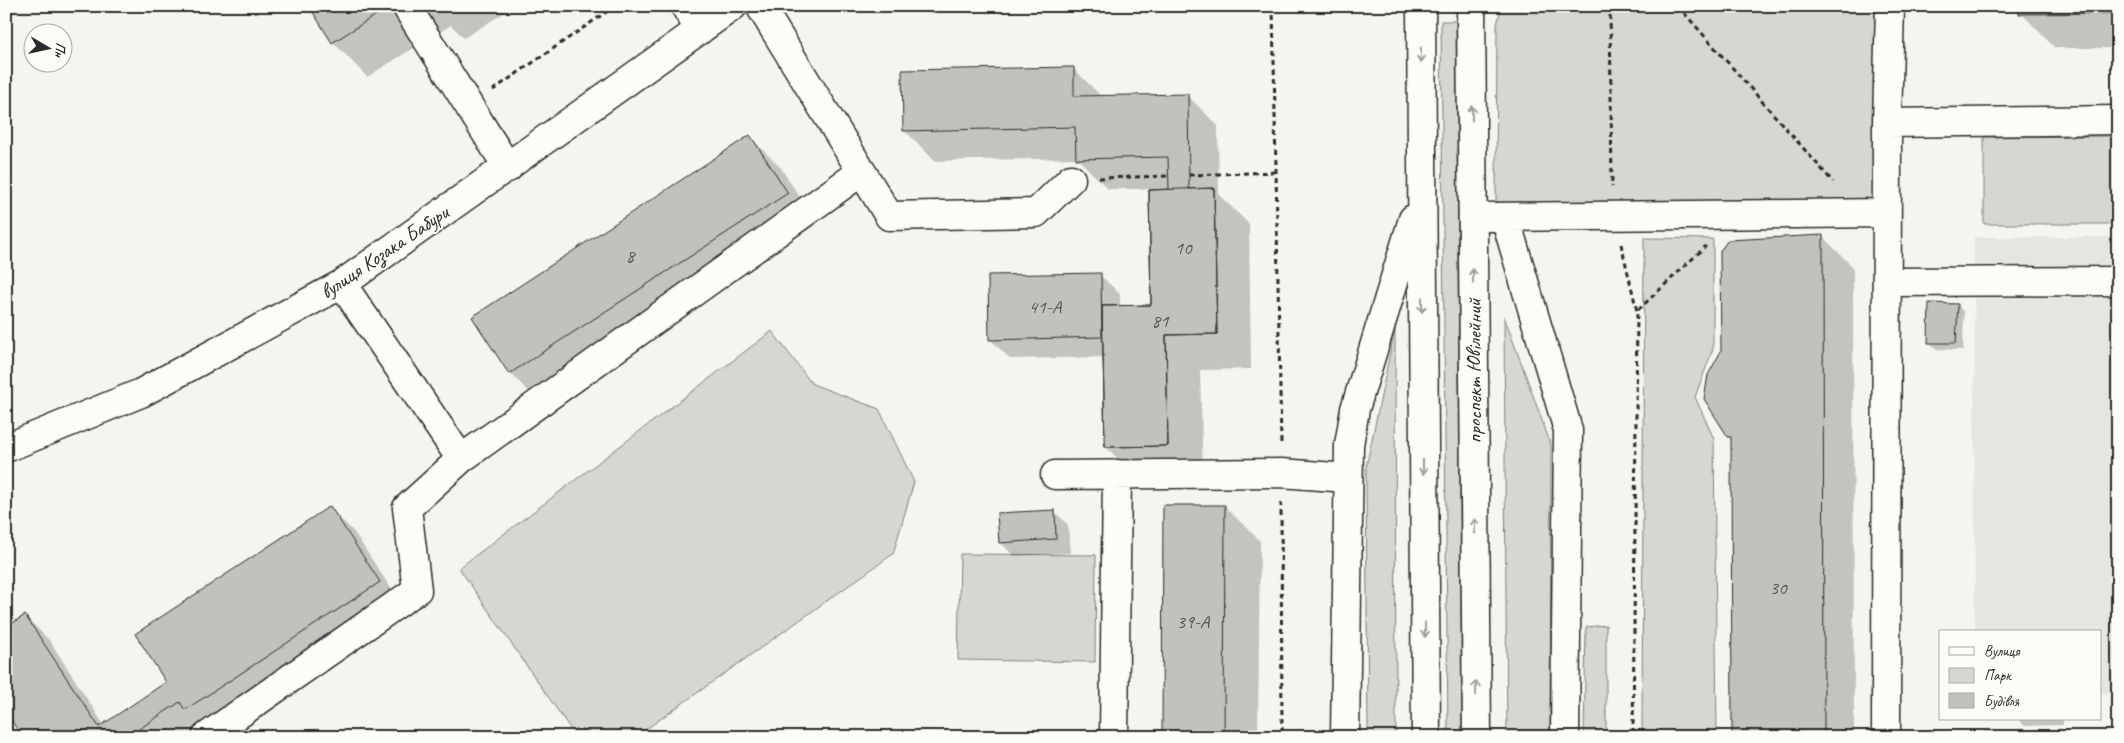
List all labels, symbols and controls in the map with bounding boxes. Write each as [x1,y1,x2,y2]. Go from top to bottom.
north arrow [22,22,72,72]
text: Пн [51,41,70,59]
one-way arrow [1416,46,1426,63]
one-way arrow [1467,105,1477,122]
street label: вулиця Козака Бабури [315,198,456,305]
house number: 10 [1174,236,1193,260]
house number: 8 [626,244,637,268]
one-way arrow [1468,268,1478,284]
house number: 41-А [1029,295,1063,319]
one-way arrow [1417,296,1427,313]
street label: проспект Ювілейний [1461,297,1487,443]
house number: 81 [1151,309,1170,333]
one-way arrow [1418,459,1428,475]
one-way arrow [1470,518,1480,534]
house number: 30 [1769,576,1788,600]
house number: 39-А [1177,610,1211,634]
one-way arrow [1420,622,1430,638]
legend [1939,630,2102,720]
text: Вулиця [1984,642,2021,661]
text: Парк [1984,666,2012,685]
one-way arrow [1471,680,1481,696]
text: Будівля [1984,692,2019,711]

